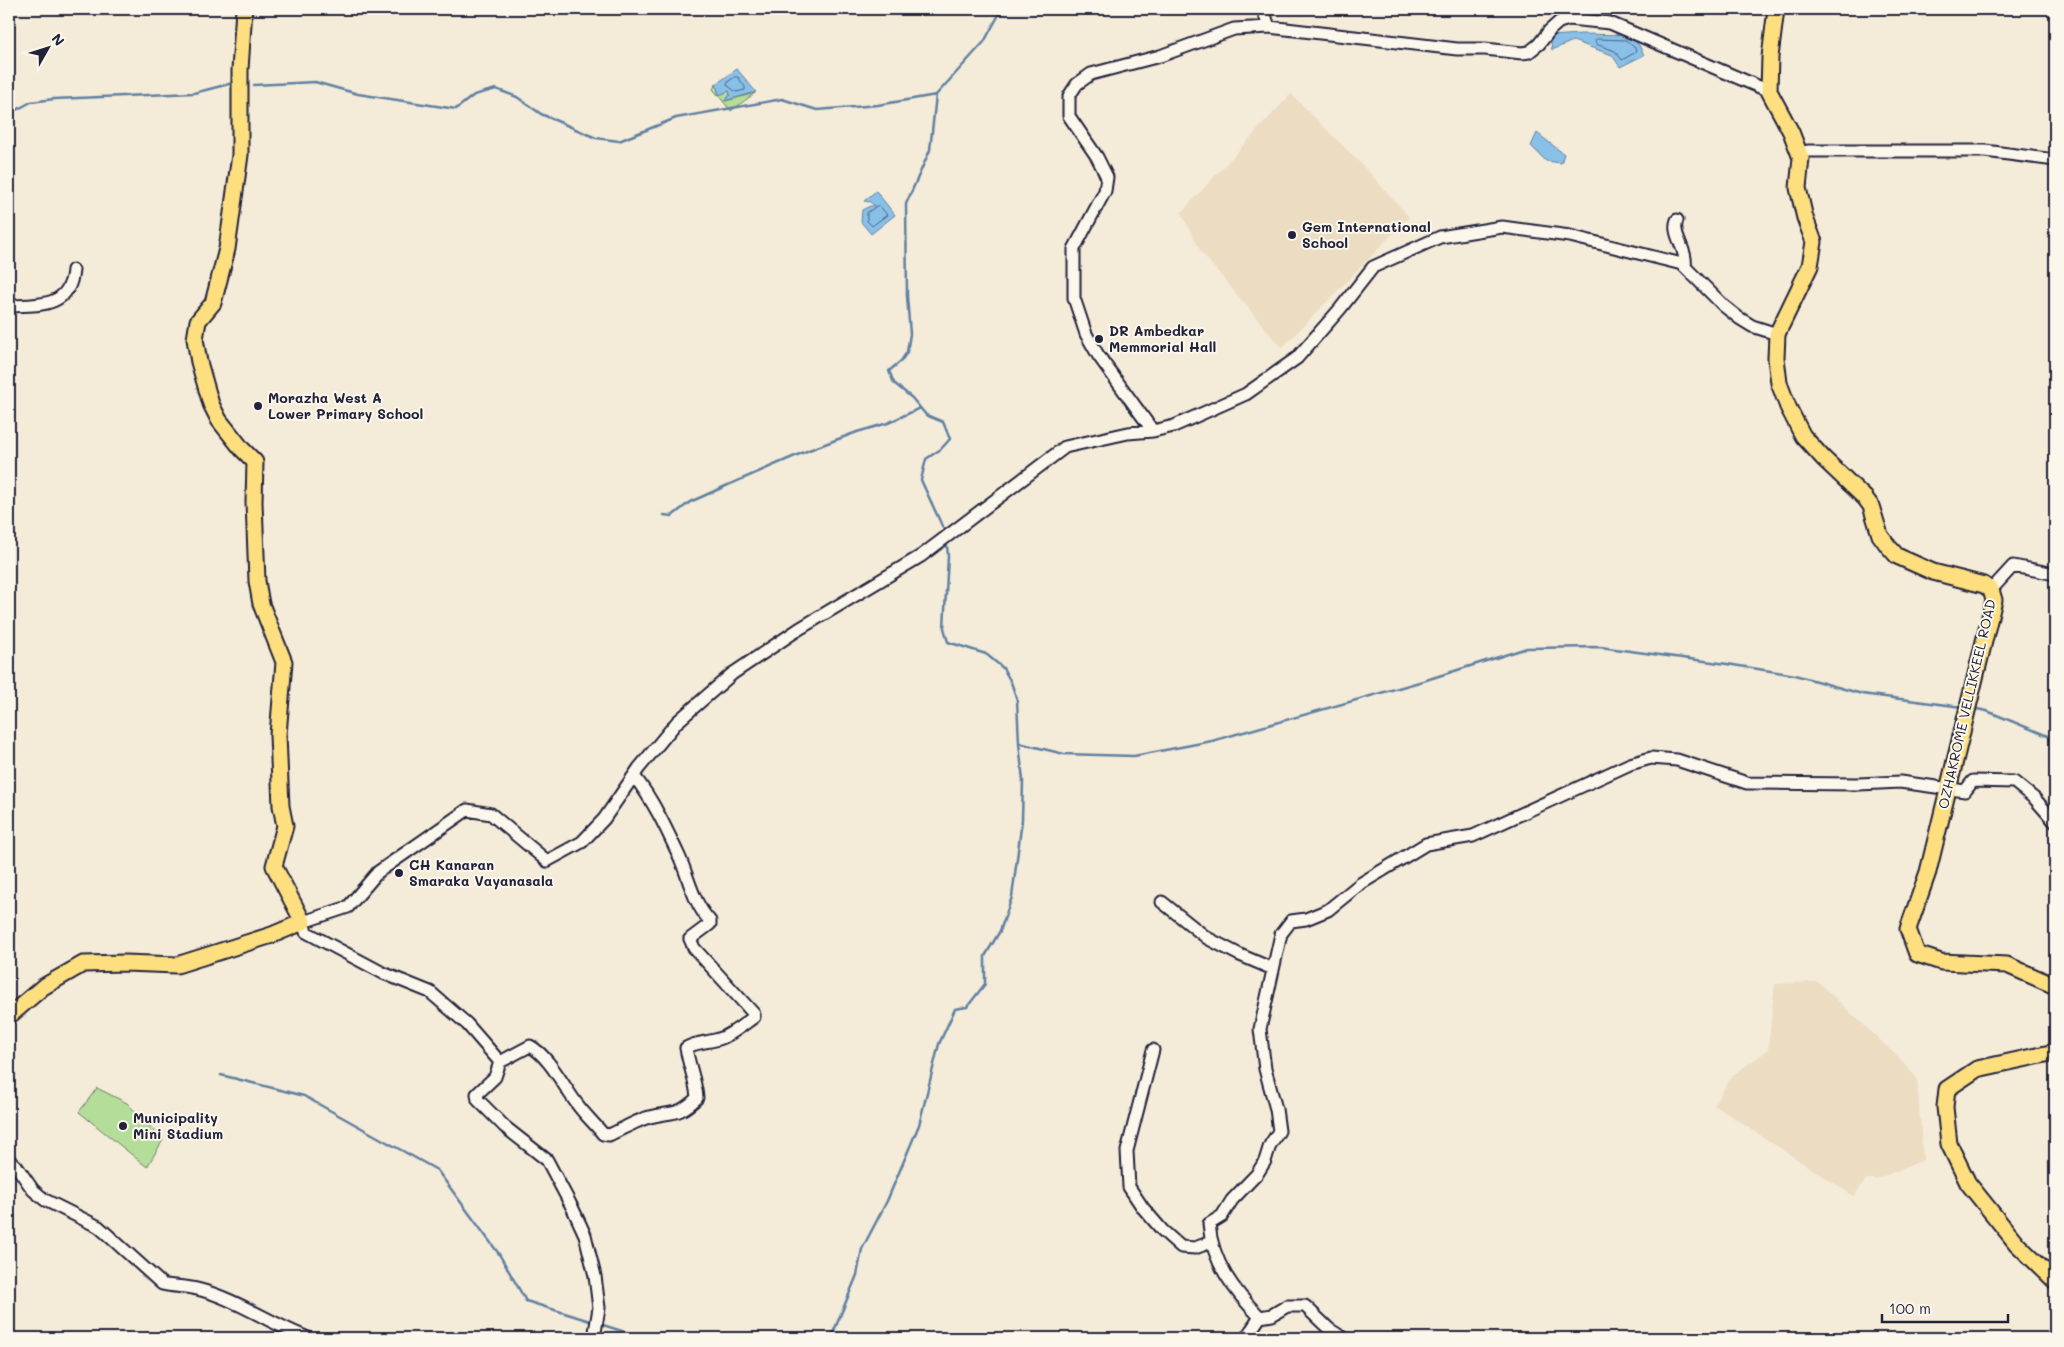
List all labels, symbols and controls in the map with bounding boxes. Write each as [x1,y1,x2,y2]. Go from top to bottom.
north arrow [22,22,72,72]
text: N [48,29,69,50]
place label: Gem International School [1302,217,1431,252]
marker: Gem International School [1286,229,1298,241]
place label: DR Ambedkar Memmorial Hall [1109,321,1216,356]
marker: DR Ambedkar Memmorial Hall [1093,333,1105,345]
place label: Morazha West A Lower Primary School [268,388,423,423]
marker: Morazha West A Lower Primary School [252,400,264,412]
street label: OZHAKROME VELLIKKEEL ROAD [1933,597,2000,811]
place label: CH Kanaran Smaraka Vayanasala [409,855,554,890]
marker: CH Kanaran Smaraka Vayanasala [393,867,405,879]
place label: Municipality Mini Stadium [133,1108,223,1143]
marker: Municipality Mini Stadium [117,1120,129,1132]
scale bar [1882,1292,2008,1324]
text: 100 m [1889,1298,1931,1318]

